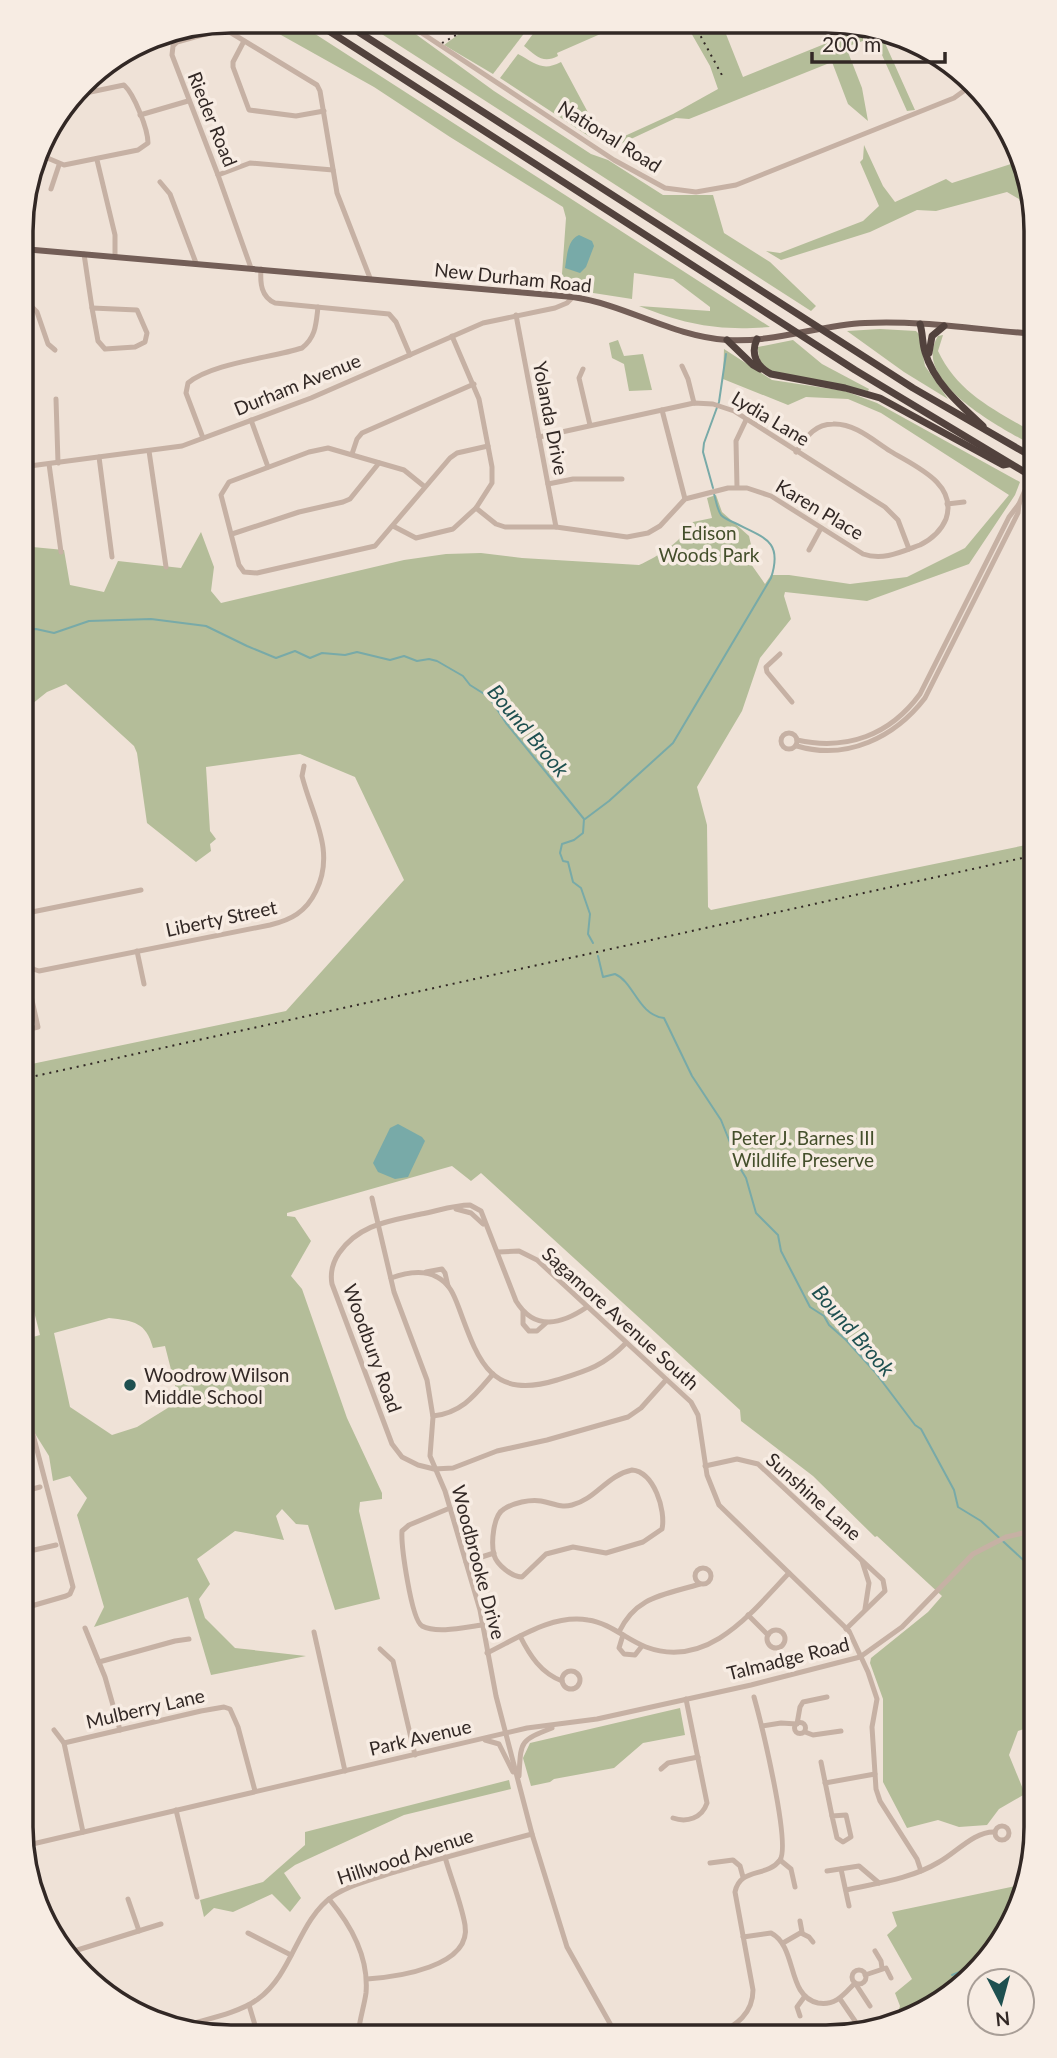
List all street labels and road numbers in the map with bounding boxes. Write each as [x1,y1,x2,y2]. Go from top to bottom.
street label: Rieder Road [184,68,242,170]
street label: National Road [554,95,666,177]
street label: New Durham Road [433,257,593,297]
street label: Durham Avenue [230,348,364,420]
street label: Yolanda Drive [529,359,573,477]
street label: Lydia Lane [728,386,814,450]
street label: Karen Place [772,474,868,544]
street label: Liberty Street [163,895,279,941]
street label: Sagamore Avenue South [538,1242,704,1394]
street label: Woodbury Road [339,1281,407,1415]
street label: Sunshine Lane [762,1447,866,1545]
street label: Woodbrooke Drive [447,1482,511,1642]
street label: Talmadge Road [724,1632,852,1684]
street label: Mulberry Lane [83,1683,207,1733]
street label: Park Avenue [367,1714,473,1760]
street label: Hillwood Avenue [334,1823,476,1889]

